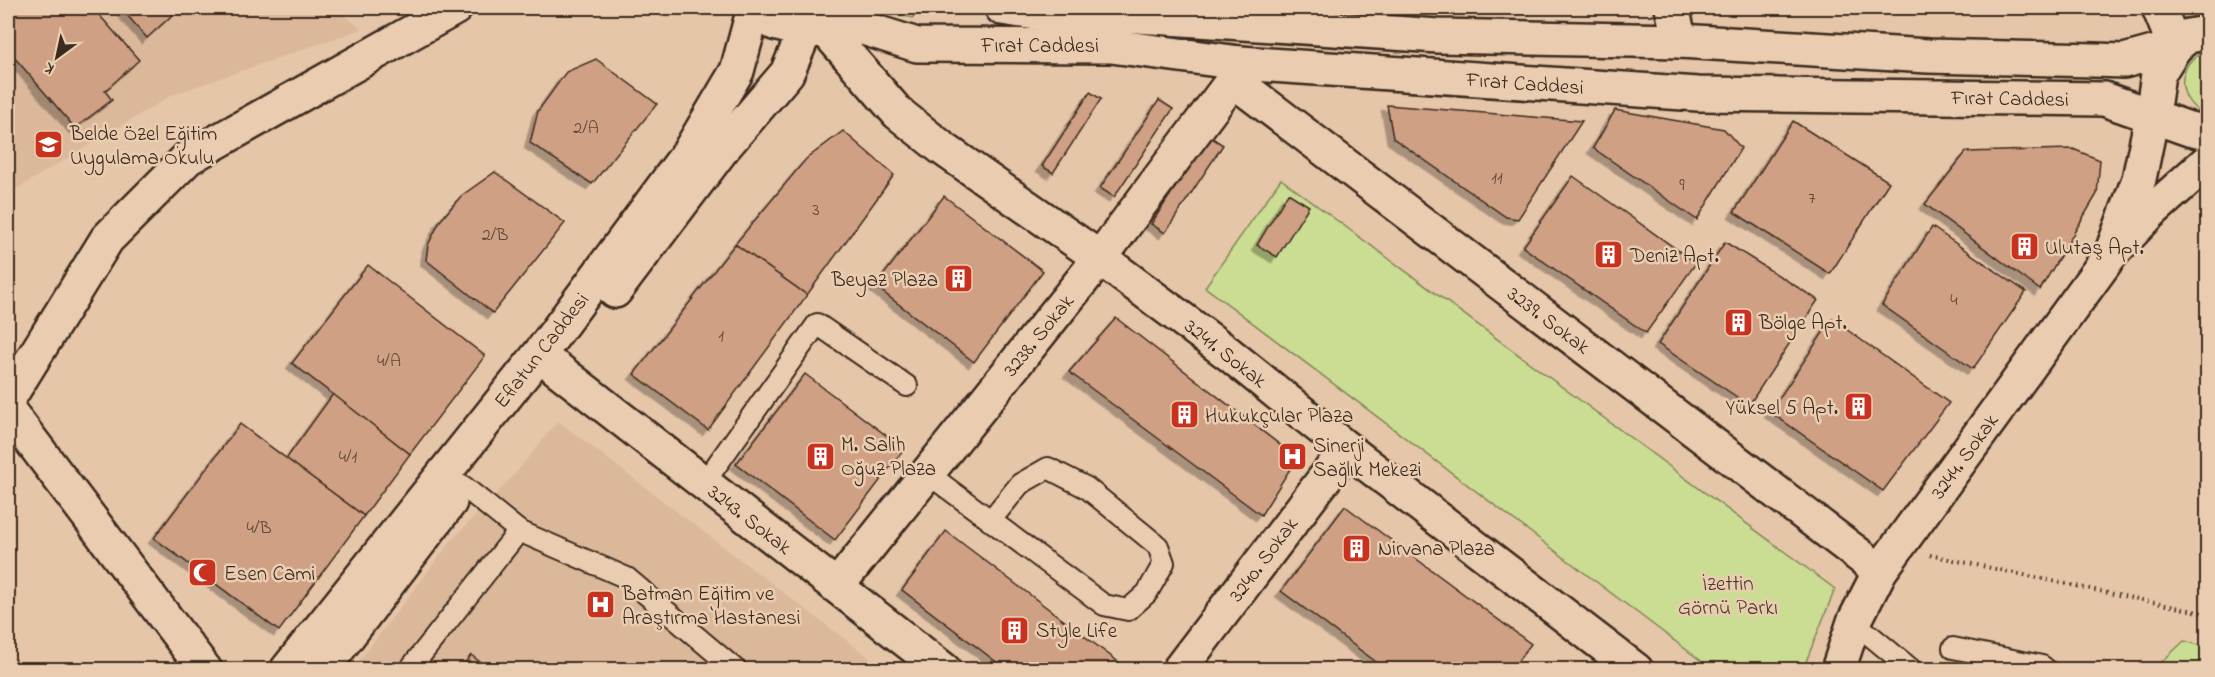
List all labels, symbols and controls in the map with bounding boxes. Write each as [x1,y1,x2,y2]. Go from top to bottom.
north arrow [27,27,87,87]
street label: Fırat Caddesi [980,32,1099,62]
text: K [39,55,60,80]
street label: Fırat Caddesi [1464,66,1585,104]
street label: Fırat Caddesi [1950,84,2069,116]
house number: 2/A [573,116,599,142]
place label: Belde Özel Eğitim Uygulama Okulu [69,120,217,176]
school or university icon: Belde Özel Eğitim Uygulama Okulu [33,129,65,161]
house number: 11 [1491,166,1503,192]
house number: 9 [1679,173,1685,199]
house number: 7 [1808,186,1816,212]
house number: 3 [812,198,820,224]
house number: 2/B [482,223,508,249]
building icon: Ulutaş Apt. [2008,231,2040,263]
place label: Ulutaş Apt. [2045,234,2144,264]
building icon: Deniz Apt. [1593,239,1625,271]
place label: Deniz Apt. [1629,242,1719,272]
building icon: Beyaz Plaza [943,263,975,295]
place label: Beyaz Plaza [830,266,938,298]
street label: 3239. Sokak [1500,280,1596,363]
street label: Eflatun Caddesi [488,287,597,415]
street label: 3238. Sokak [997,288,1083,384]
house number: 4 [1950,288,1958,314]
building icon: Bölge Apt. [1722,306,1754,338]
place label: Bölge Apt. [1758,309,1847,341]
street label: 3241. Sokak [1177,313,1273,397]
house number: 1 [718,324,724,350]
house number: 4/A [377,349,401,375]
building icon: Yüksel 5 Apt. [1843,391,1875,423]
place label: Yüksel 5 Apt. [1725,394,1838,424]
building icon: Hukukçular Plaza [1168,399,1200,431]
place label: Hukukçular Plaza [1205,402,1353,432]
street label: 3244. Sokak [1924,407,2007,506]
place label: M. Salih Oğuz Plaza [841,431,936,487]
place label: Sinerji Sağlık Mekezi [1313,432,1422,488]
building icon: M. Salih Oğuz Plaza [804,440,836,472]
hospital icon: Sinerji Sağlık Mekezi [1276,441,1308,473]
house number: 4/1 [339,445,358,471]
street label: 3243. Sokak [700,478,798,564]
street label: 3240. Sokak [1223,511,1307,609]
house number: 4/B [246,516,272,542]
building icon: Nirvana Plaza [1341,532,1373,564]
place label: Nirvana Plaza [1378,535,1495,565]
mosque icon: Esen Cami [187,557,219,589]
place label: Esen Cami [224,560,315,590]
park label: İzettin Görnü Parkı [1678,570,1778,624]
place label: Batman Eğitim ve Araştırma Hastanesi [621,580,801,634]
hospital icon: Batman Eğitim ve Araştırma Hastanesi [585,589,617,621]
building icon: Style Life [999,614,1031,646]
place label: Style Life [1036,617,1118,649]

